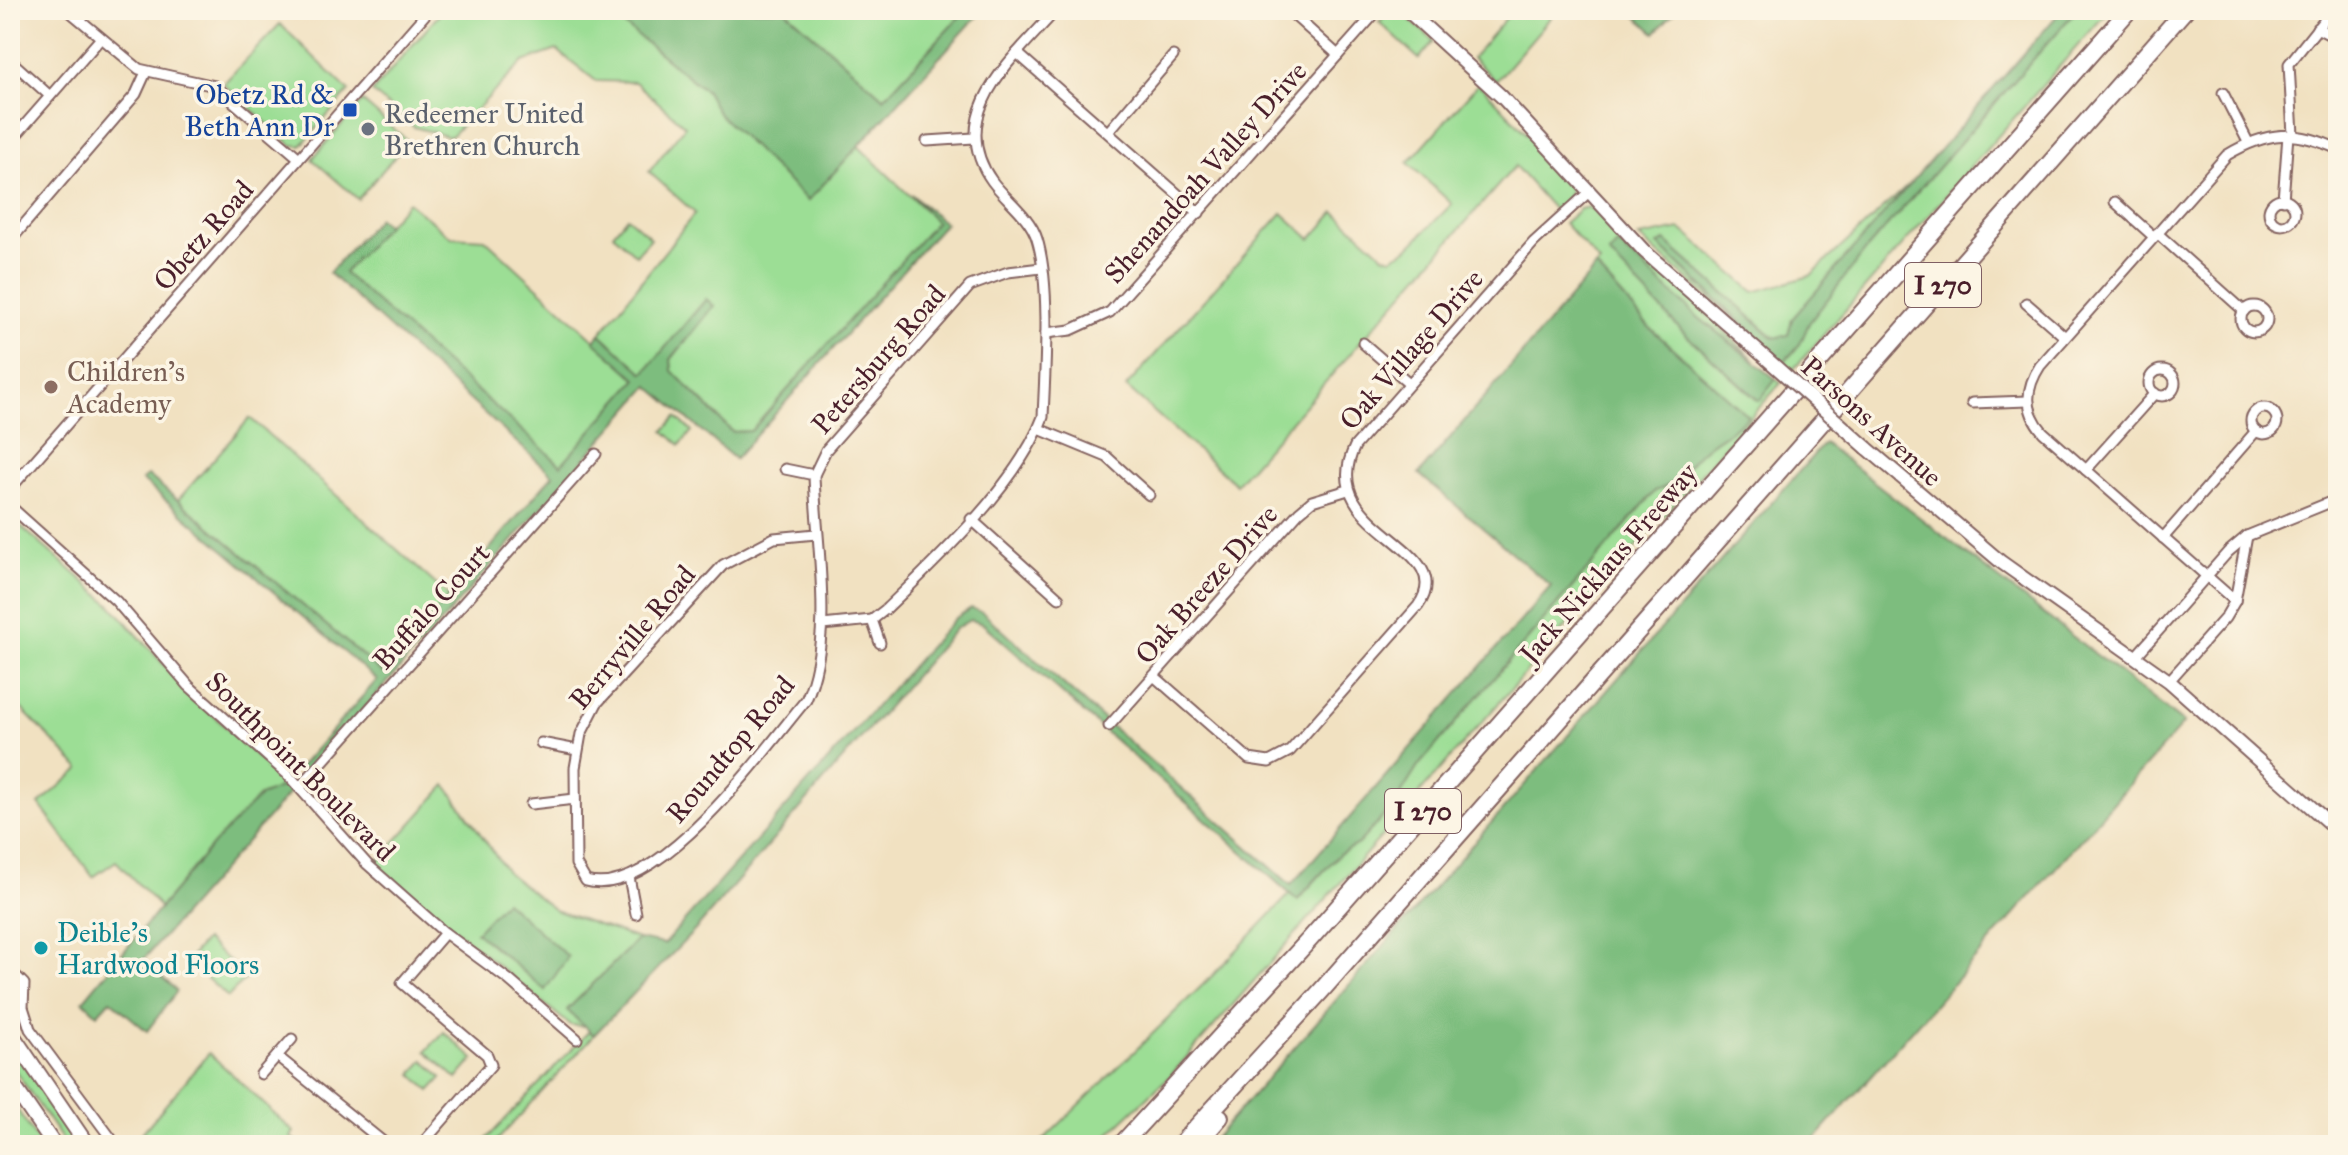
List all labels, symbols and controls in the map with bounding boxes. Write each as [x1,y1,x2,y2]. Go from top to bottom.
street label: Shenandoah Valley Drive [1096,54,1314,291]
place label: Obetz Rd & Beth Ann Dr [185,77,334,144]
place label: Redeemer United Brethren Church [384,96,584,163]
marker: Obetz Rd & Beth Ann Dr [341,101,359,119]
marker: Redeemer United Brethren Church [359,120,377,138]
street label: Obetz Road [146,173,261,298]
street label: Oak Village Drive [1332,262,1491,437]
road number: I 270 [1905,263,1981,307]
street label: Petersburg Road [804,277,953,441]
street label: Parsons Avenue [1794,349,1949,494]
place label: Children's Academy [66,354,185,421]
marker: Children's Academy [42,378,60,396]
street label: Jack Nicklaus Freeway [1510,455,1705,673]
street label: Oak Breeze Drive [1128,498,1285,671]
street label: Buffalo Court [365,536,497,677]
street label: Berryville Road [562,558,703,717]
street label: Southpoint Boulevard [198,664,403,869]
street label: Roundtop Road [659,668,802,830]
road number: I 270 [1385,789,1461,833]
place label: Deible's Hardwood Floors [57,915,259,982]
marker: Deible's Hardwood Floors [32,939,50,957]

